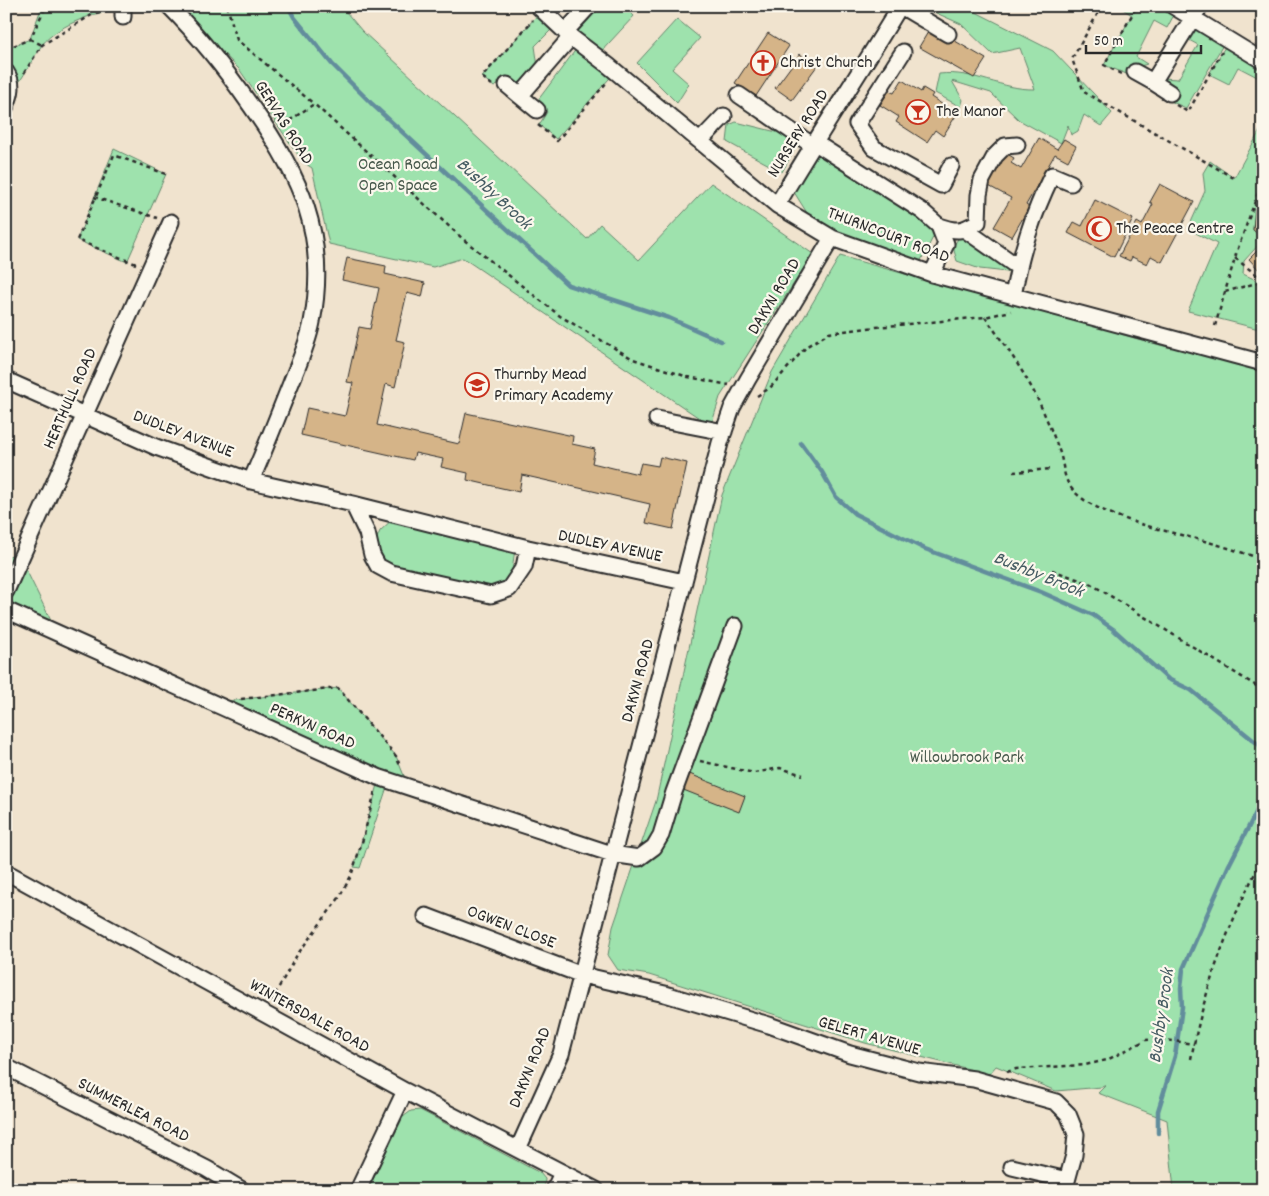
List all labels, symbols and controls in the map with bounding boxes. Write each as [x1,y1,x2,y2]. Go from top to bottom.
scale bar [1086,22,1202,54]
text: 50 m [1094,31,1123,53]
church icon: Christ Church [750,50,776,76]
place label: Christ Church [780,51,873,76]
street label: GERVAS ROAD [247,76,319,170]
street label: NURSERY ROAD [762,85,836,183]
bar icon: The Manor [905,99,931,125]
place label: The Manor [936,100,1006,125]
park label: Ocean Road Open Space [358,153,438,199]
water label: Bushby Brook [449,153,539,239]
street label: THURNCOURT ROAD [823,201,953,271]
mosque icon: The Peace Centre [1086,216,1112,242]
place label: The Peace Centre [1116,217,1234,242]
street label: DAKYN ROAD [742,254,808,340]
street label: HERTHULL ROAD [38,344,104,454]
place label: Thurnby Mead Primary Academy [494,363,613,409]
school or university icon: Thurnby Mead Primary Academy [464,372,490,398]
street label: DUDLEY AVENUE [129,404,237,466]
street label: DUDLEY AVENUE [556,524,664,570]
water label: Bushby Brook [989,546,1089,607]
street label: DAKYN ROAD [616,637,662,725]
street label: PERKYN ROAD [265,697,359,757]
park label: Willowbrook Park [910,746,1024,771]
street label: OGWEN CLOSE [463,900,559,956]
water label: Bushby Brook [1143,965,1183,1065]
street label: WINTERSDALE ROAD [244,974,374,1060]
street label: GELERT AVENUE [815,1010,923,1064]
street label: DAKYN ROAD [503,1024,559,1112]
street label: SUMMERLEA ROAD [73,1072,193,1150]

